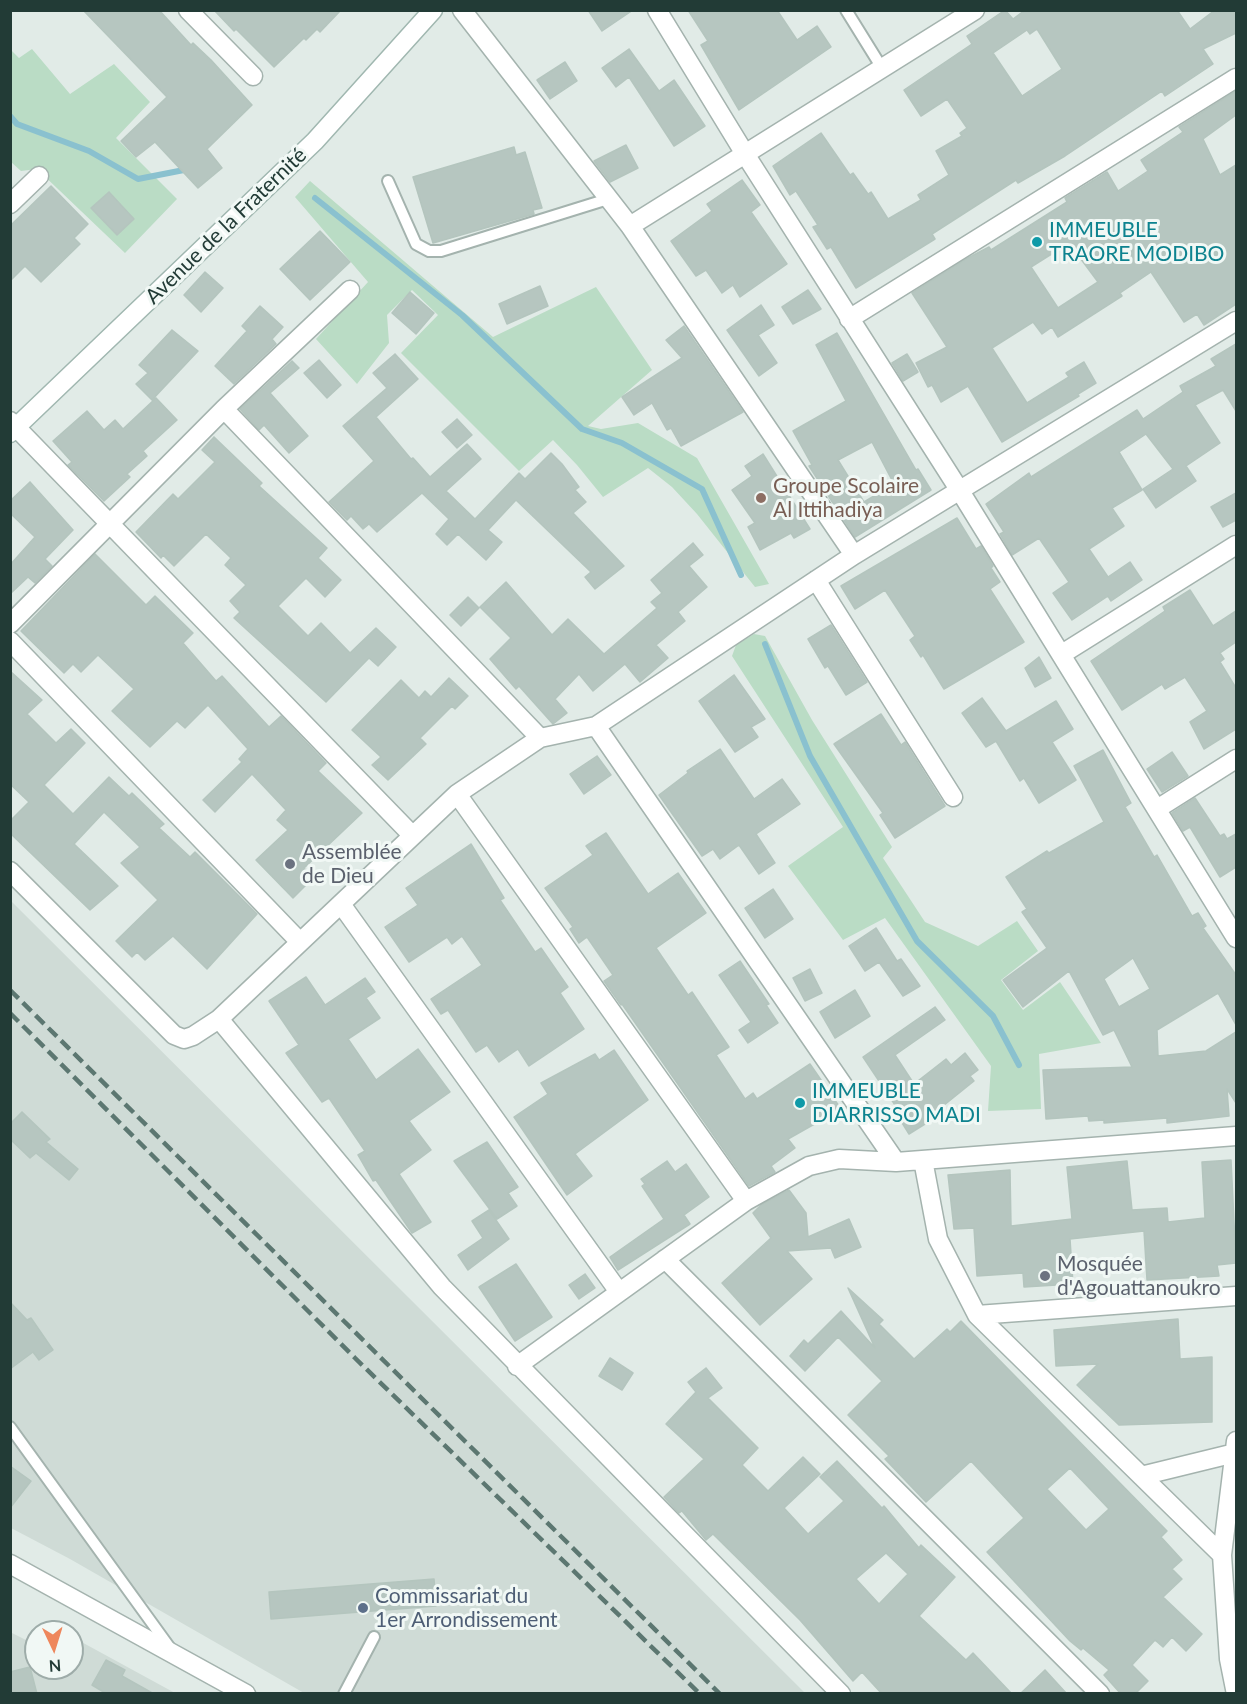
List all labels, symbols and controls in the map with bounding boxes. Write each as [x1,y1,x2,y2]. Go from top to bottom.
street label: Avenue de la Fraternité [140,143,312,309]
place label: IMMEUBLE TRAORE MODIBO [1049,217,1224,267]
marker: IMMEUBLE TRAORE MODIBO [1030,235,1044,249]
place label: Groupe Scolaire Al Ittihadiya [773,473,919,523]
marker: Groupe Scolaire Al Ittihadiya [754,491,768,505]
place label: Assemblée de Dieu [302,839,402,889]
marker: Assemblée de Dieu [283,857,297,871]
place label: IMMEUBLE DIARRISSO MADI [812,1078,981,1128]
marker: IMMEUBLE DIARRISSO MADI [793,1096,807,1110]
place label: Mosquée d'Agouattanoukro [1057,1251,1221,1301]
marker: Mosquée d'Agouattanoukro [1038,1269,1052,1283]
place label: Commissariat du 1er Arrondissement [375,1583,557,1633]
marker: Commissariat du 1er Arrondissement [356,1601,370,1615]
north arrow [24,1620,84,1680]
text: N [48,1657,62,1676]

